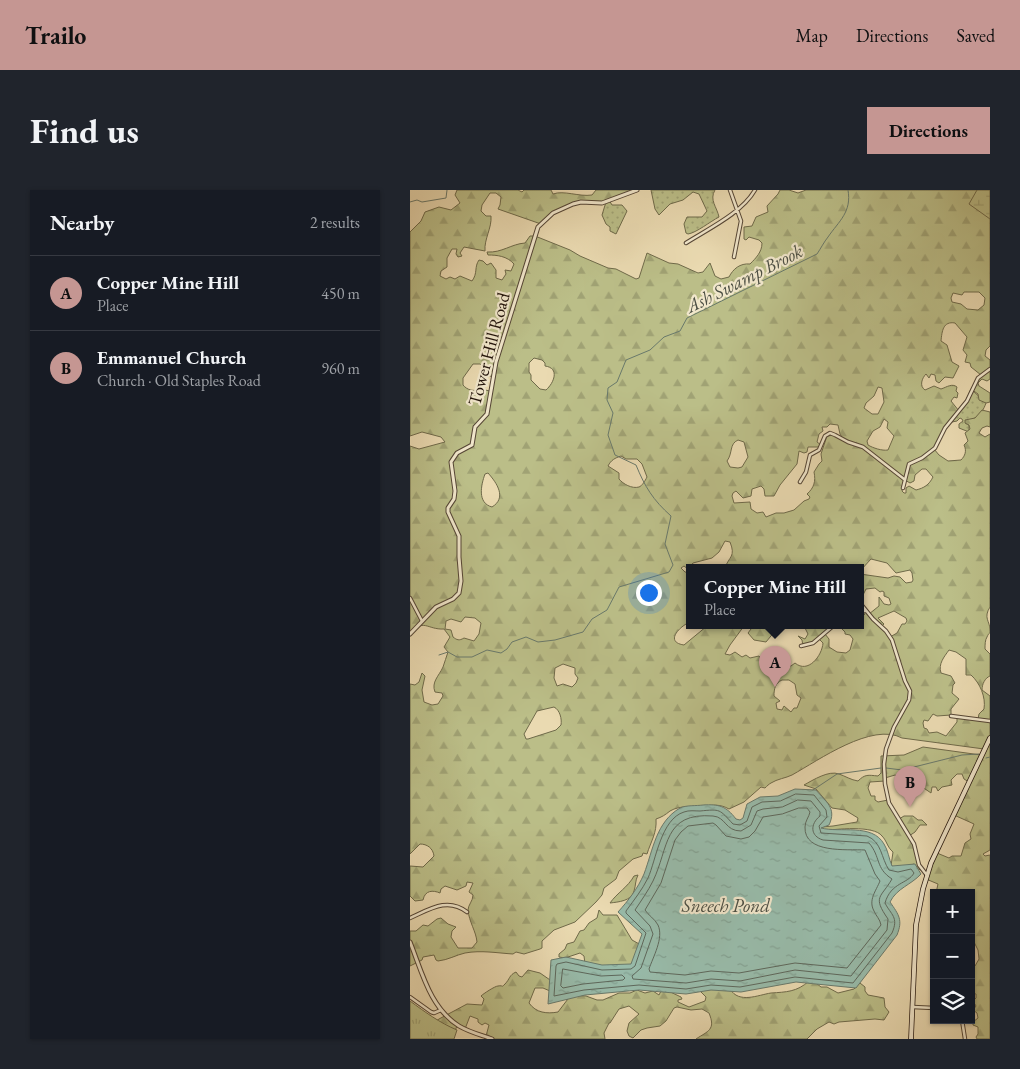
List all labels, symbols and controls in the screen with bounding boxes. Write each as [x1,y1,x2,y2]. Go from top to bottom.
text: Trailo [25,20,86,51]
text: Map [796,24,828,47]
text: Directions [856,24,928,47]
text: Saved [956,24,995,47]
button: Directions [867,107,990,154]
text: Find us [30,108,139,153]
text: Nearby [50,209,114,236]
text: 2 results [310,212,360,233]
water label: Ash Swamp Brook [680,238,807,320]
text: Copper Mine Hill [97,270,239,295]
text: A [60,283,72,304]
text: 450 m [321,283,360,304]
street label: Tower Hill Road [462,289,515,408]
text: Place [97,295,129,316]
text: Emmanuel Church [97,345,246,370]
text: B [61,358,71,379]
text: 960 m [321,358,360,379]
text: Church · Old Staples Road [97,370,261,391]
popup [686,564,864,629]
text: Copper Mine Hill [704,574,846,599]
your location [636,580,662,606]
text: Place [704,599,735,620]
pin: A [759,646,791,687]
pin: B [894,766,926,807]
map controls [930,889,975,1024]
button: + [930,889,975,934]
water label: Sneech Pond [681,893,770,918]
button: − [930,934,975,979]
button: layers [930,979,975,1024]

